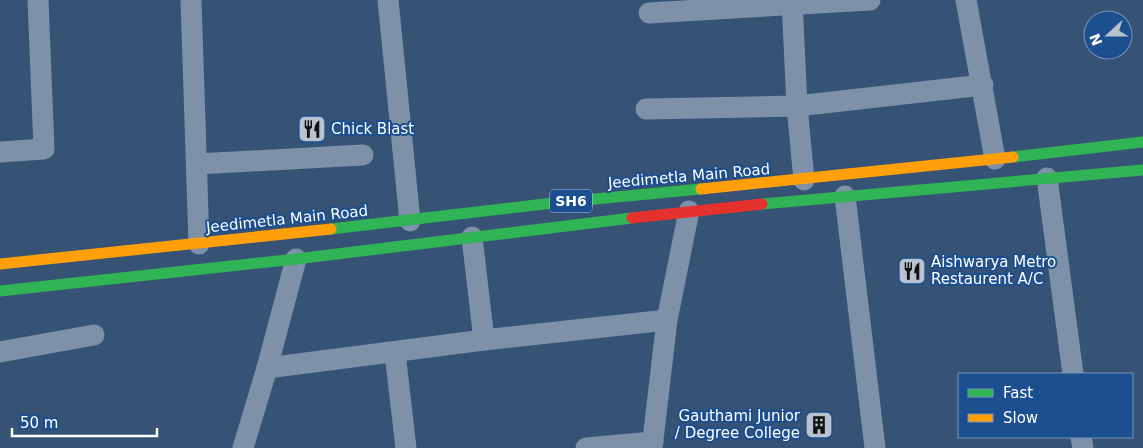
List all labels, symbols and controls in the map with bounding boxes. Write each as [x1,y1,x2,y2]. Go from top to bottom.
north arrow [1083,10,1133,60]
text: N [1086,31,1105,48]
restaurant icon: Chick Blast [297,114,327,144]
place label: Chick Blast [331,120,414,138]
street label: Jeedimetla Main Road [606,160,771,192]
road number: SH6 [550,190,592,212]
street label: Jeedimetla Main Road [204,202,369,237]
place label: Aishwarya Metro Restaurent A/C [931,253,1056,288]
restaurant icon: Aishwarya Metro Restaurent A/C [897,256,927,286]
legend [958,373,1133,438]
text: Fast [1003,384,1033,402]
scale bar [12,406,158,438]
place label: Gauthami Junior / Degree College [675,407,801,442]
text: Slow [1003,409,1038,427]
building icon: Gauthami Junior / Degree College [804,410,834,440]
text: 50 m [20,414,58,432]

